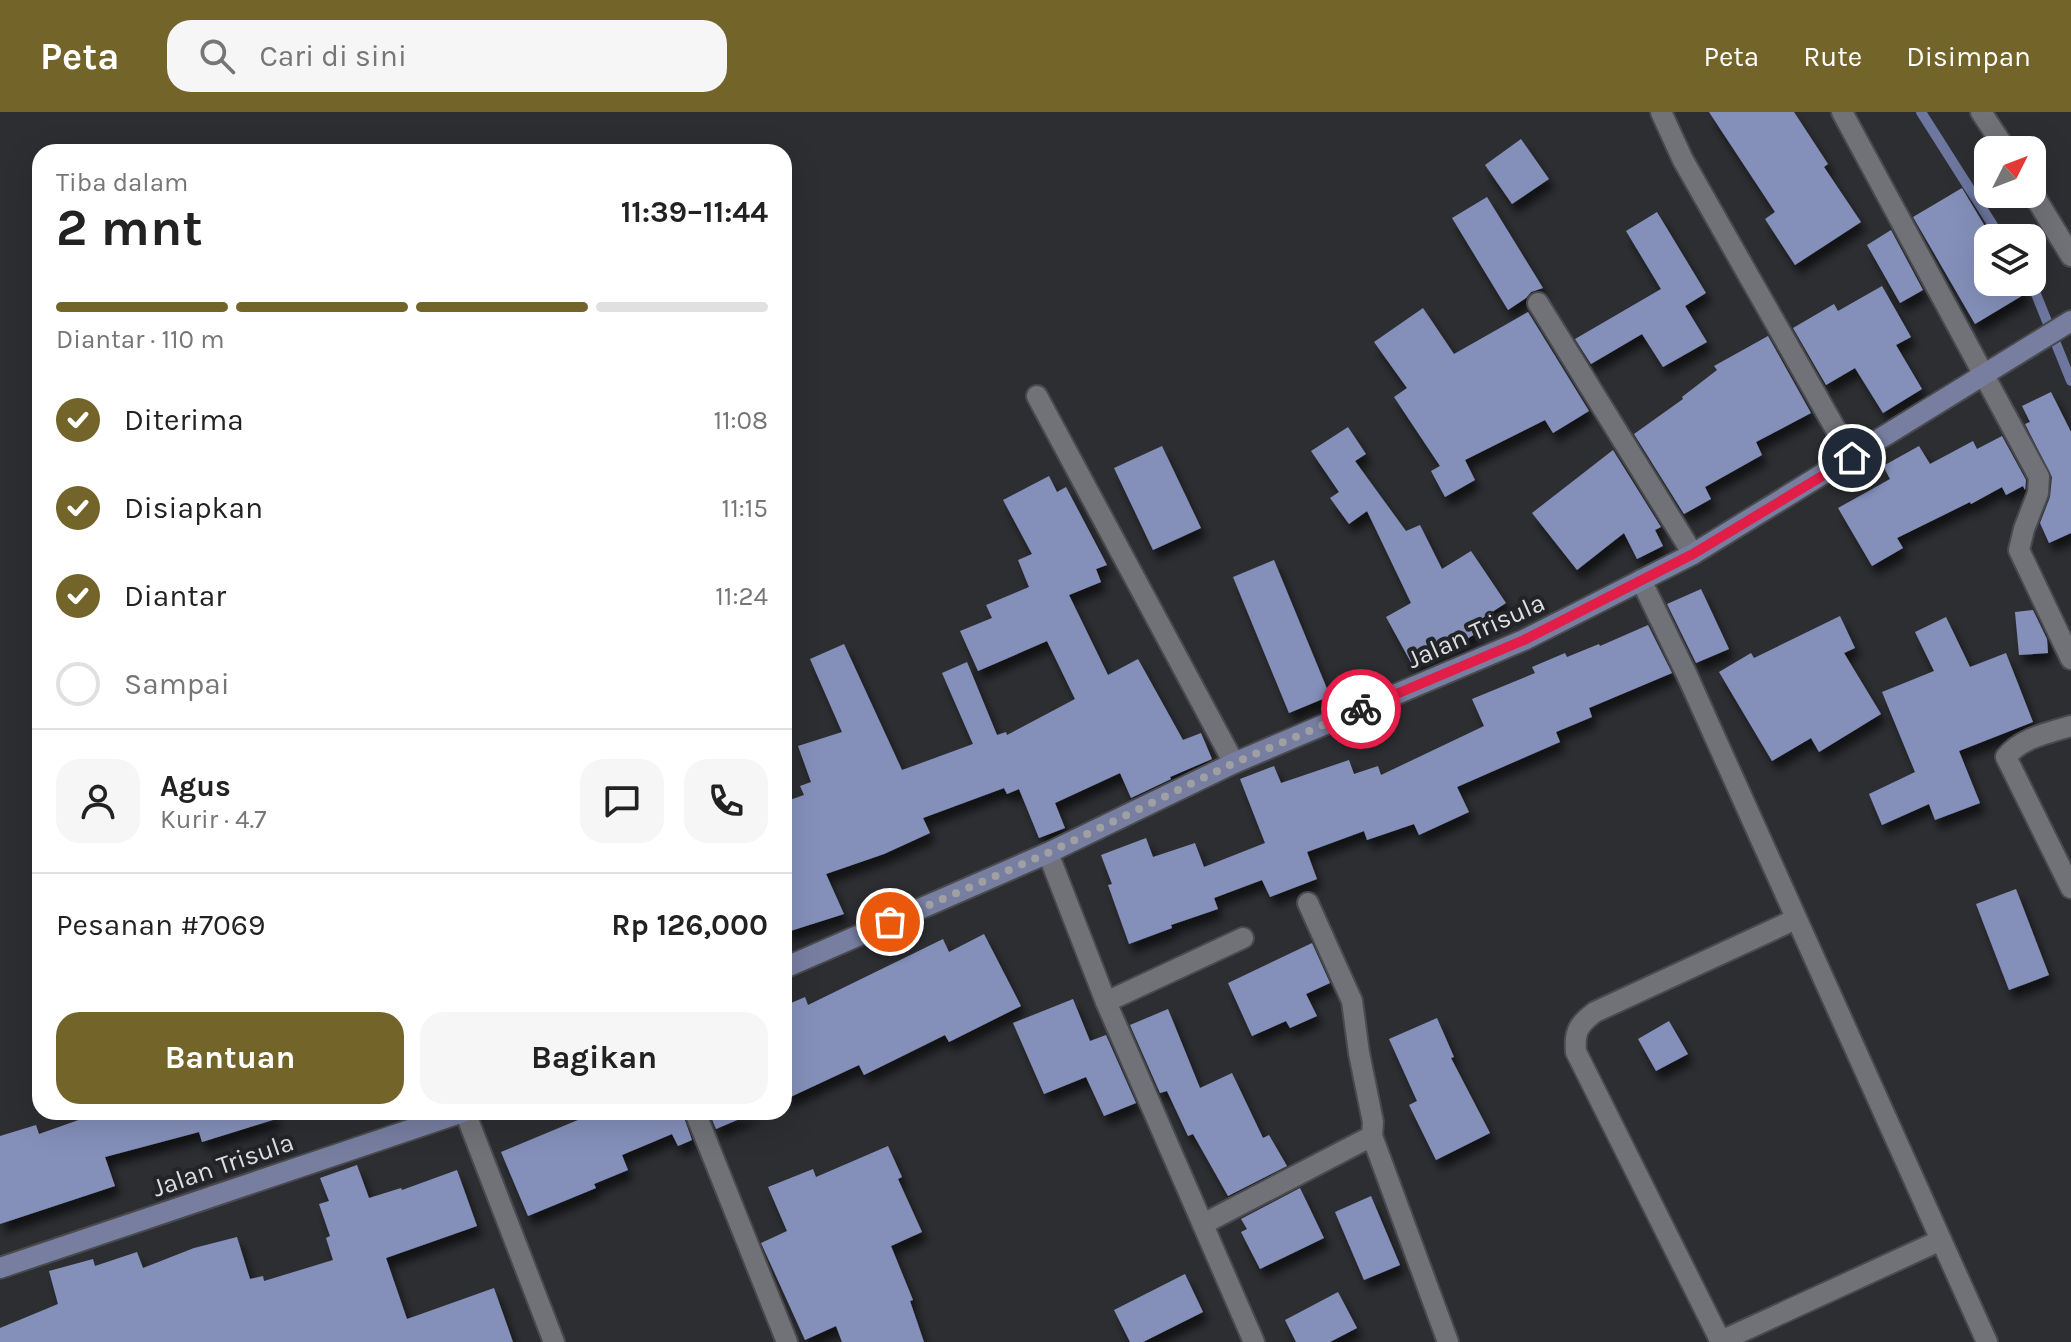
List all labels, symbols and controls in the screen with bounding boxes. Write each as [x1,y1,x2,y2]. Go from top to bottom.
search box [167,20,727,92]
text: Peta [40,34,119,79]
icon: search [195,34,239,78]
text: Cari di sini [259,38,407,74]
text: Peta [1703,40,1759,73]
text: Rute [1803,40,1862,73]
text: Disimpan [1906,40,2031,73]
north arrow [1974,136,2046,208]
map controls [1974,136,2046,296]
text: Tiba dalam [56,167,188,198]
text: 11:39–11:44 [621,194,768,230]
text: 2 mnt [56,197,203,258]
button: layers [1974,224,2046,296]
text: Diantar · 110 m [56,324,225,355]
icon: check [56,398,100,442]
text: Diterima [124,402,244,438]
text: 11:08 [713,405,768,436]
pin [1818,424,1886,492]
icon: home [1830,436,1874,480]
icon: check [56,486,100,530]
text: Disiapkan [124,490,263,526]
text: 11:15 [722,493,768,524]
icon: check [56,574,100,618]
text: Diantar [124,578,226,614]
text: 11:24 [715,581,768,612]
street label: Jalan Trisula [1402,587,1550,675]
text: Sampai [124,666,230,702]
courier [1321,669,1401,749]
icon: bike [1339,687,1383,731]
button: person [56,759,140,843]
button: chat [580,759,664,843]
button: phone [684,759,768,843]
text: Agus [160,768,231,804]
text: Kurir · 4.7 [160,804,266,835]
pin [856,888,924,956]
icon: bag [868,900,912,944]
text: Pesanan #7069 [56,907,265,943]
text: Rp 126,000 [611,907,768,943]
button: Bantuan [56,1012,404,1104]
button: Bagikan [420,1012,768,1104]
street label: Jalan Trisula [148,1126,298,1204]

